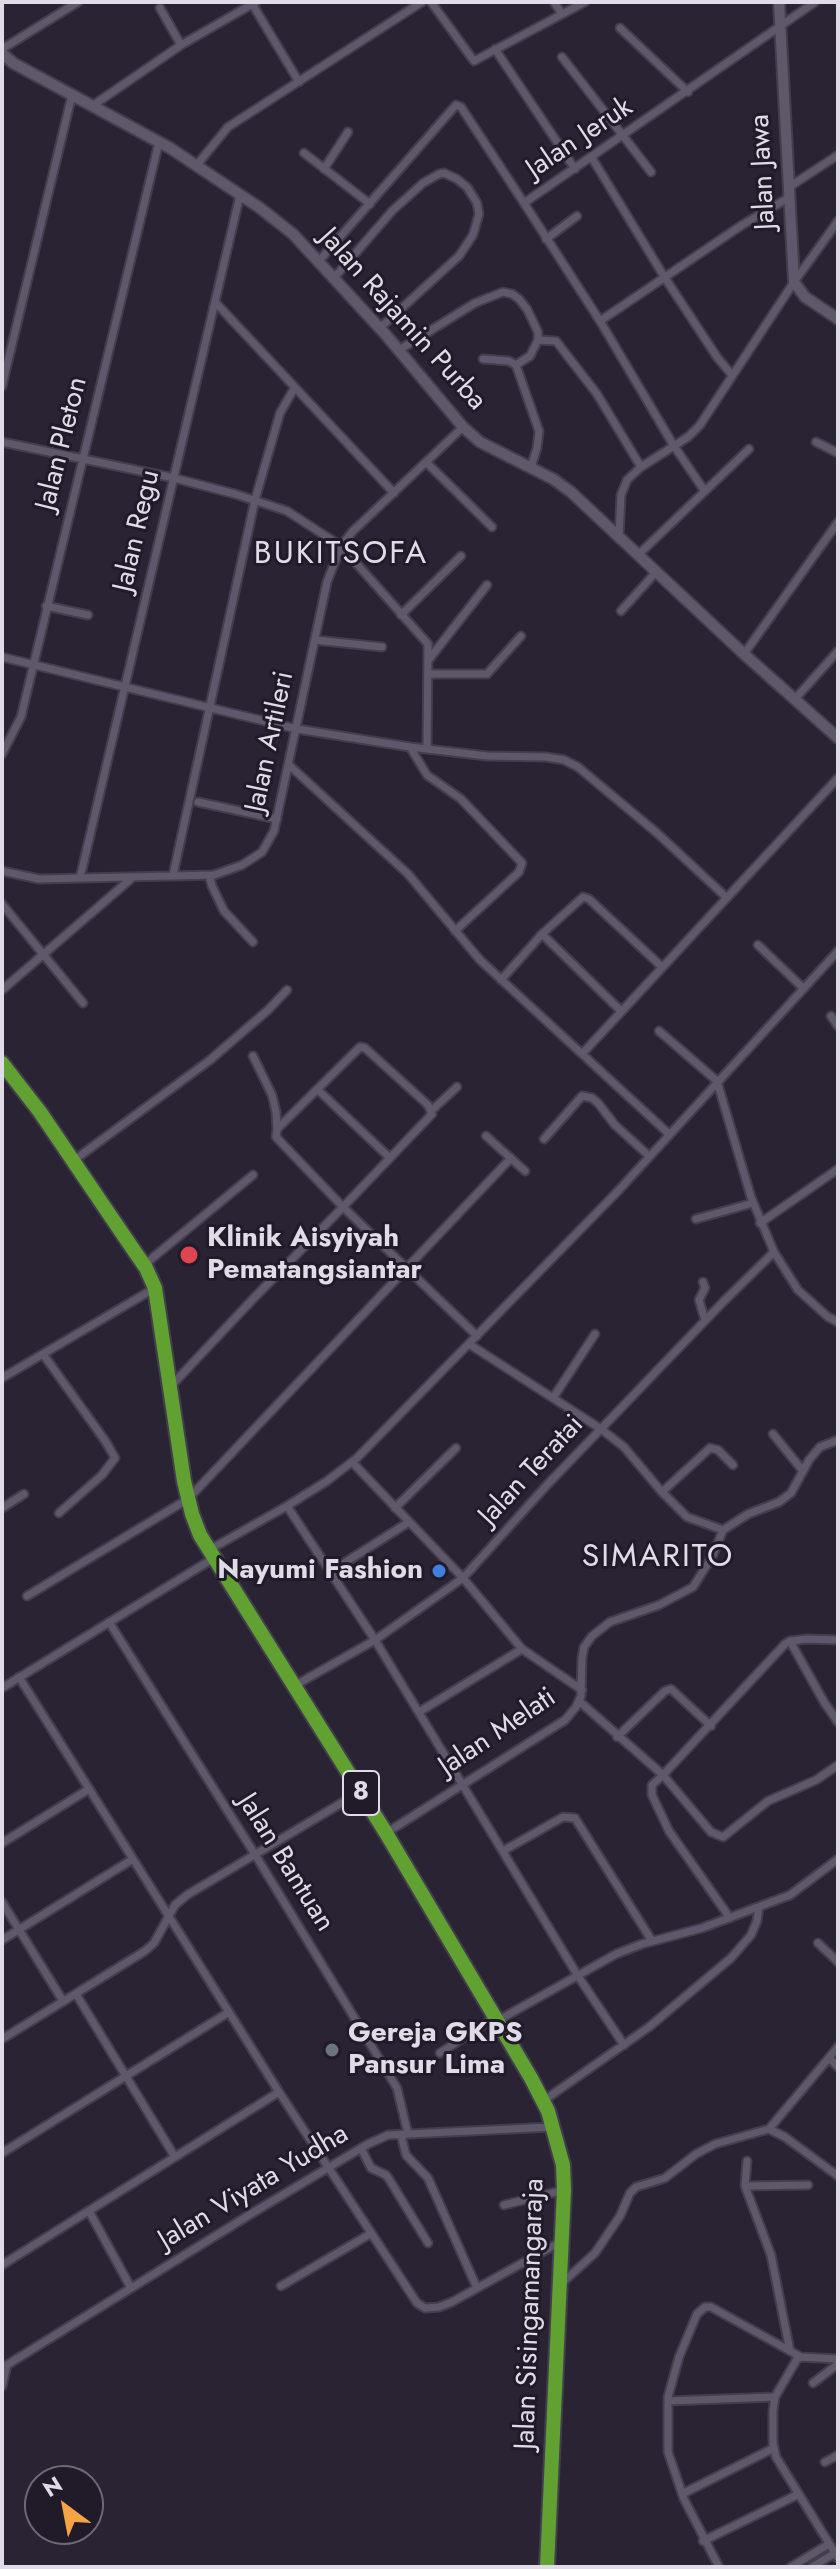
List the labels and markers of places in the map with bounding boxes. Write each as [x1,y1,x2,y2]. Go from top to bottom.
place label: Klinik Aisyiyah Pematangsiantar [207,1222,422,1288]
marker: Klinik Aisyiyah Pematangsiantar [178,1244,200,1266]
place label: Nayumi Fashion [217,1554,423,1588]
marker: Nayumi Fashion [430,1562,448,1580]
place label: Gereja GKPS Pansur Lima [348,2017,522,2083]
marker: Gereja GKPS Pansur Lima [323,2041,341,2059]

